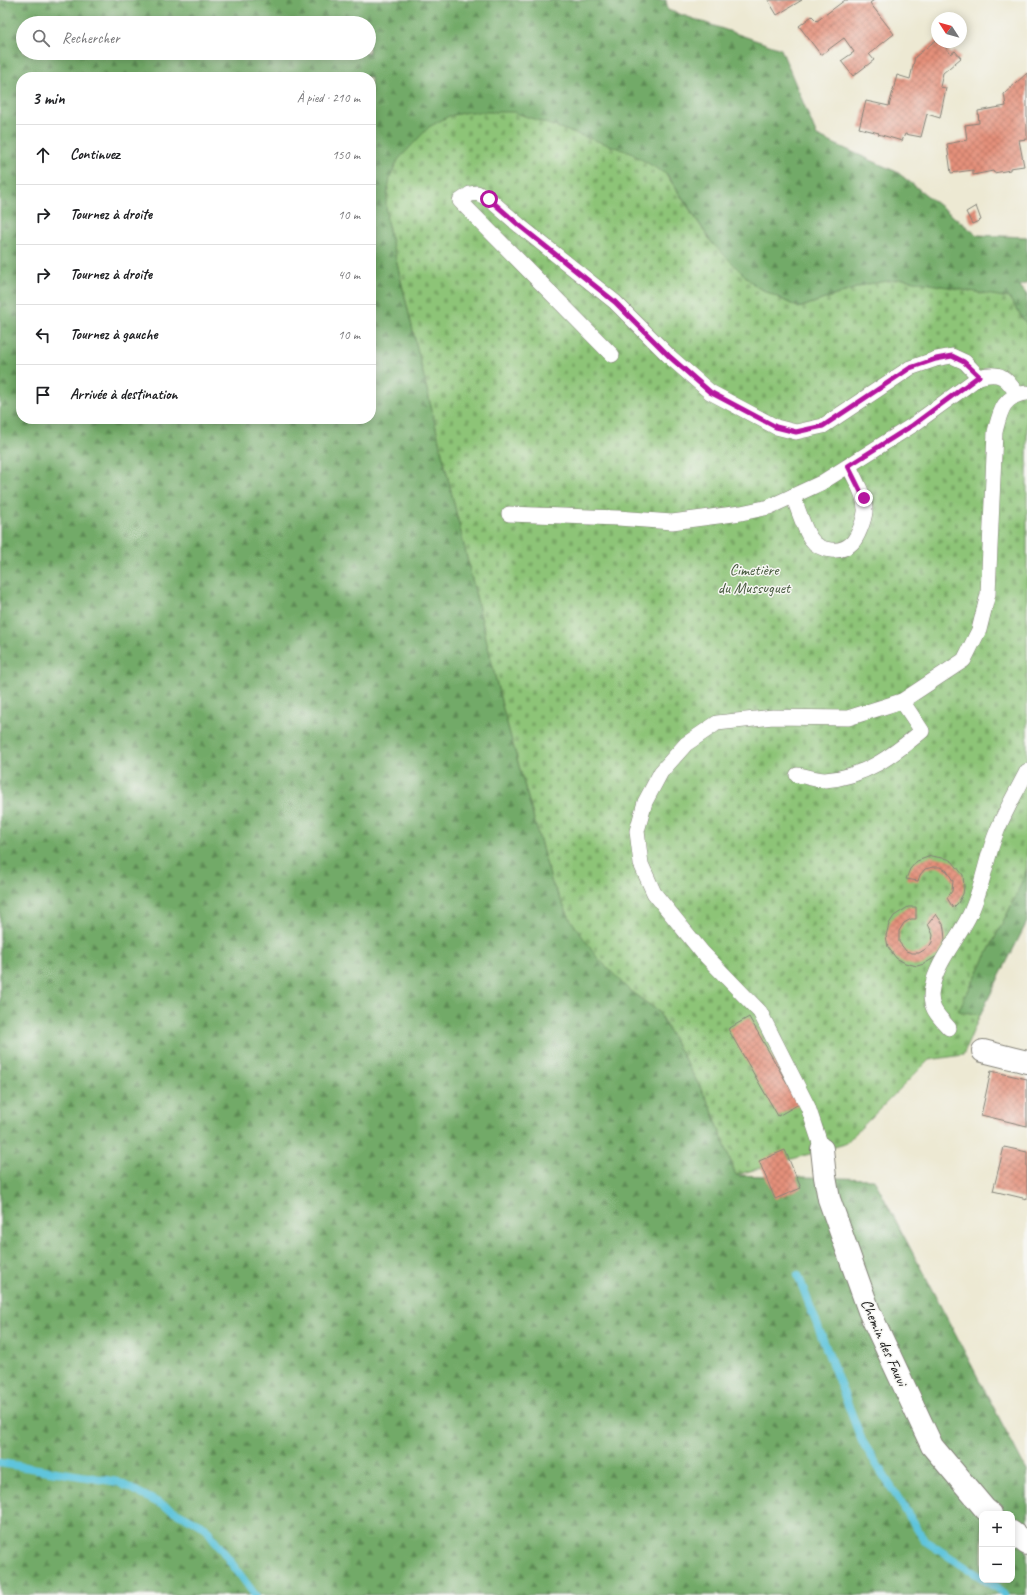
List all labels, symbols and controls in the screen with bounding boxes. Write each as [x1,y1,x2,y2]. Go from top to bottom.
north arrow [931,12,967,48]
search box [16,16,376,60]
icon: search [30,27,52,49]
text: Rechercher [62,29,120,48]
text: 3 min [32,88,65,109]
text: À pied · 210 m [297,90,360,106]
icon: ahead [32,144,54,166]
text: Continuez [70,145,120,164]
text: 150 m [332,147,360,163]
route start [480,190,498,208]
icon: right [32,204,54,226]
text: Tournez à droite [70,205,152,224]
text: 10 m [338,207,360,223]
icon: right [32,264,54,286]
text: Tournez à droite [70,265,152,284]
text: 40 m [338,267,360,283]
icon: left [32,324,54,346]
text: Tournez à gauche [70,325,157,344]
text: 10 m [338,327,360,343]
icon: arrive [32,384,54,406]
text: Arrivée à destination [70,385,178,404]
route end [855,489,873,507]
park label: Cimetière du Mussuguet [718,560,792,598]
street label: Chemin des Fauvi [856,1296,913,1391]
map controls [979,1511,1015,1583]
button: + [979,1511,1015,1547]
button: − [979,1547,1015,1583]

